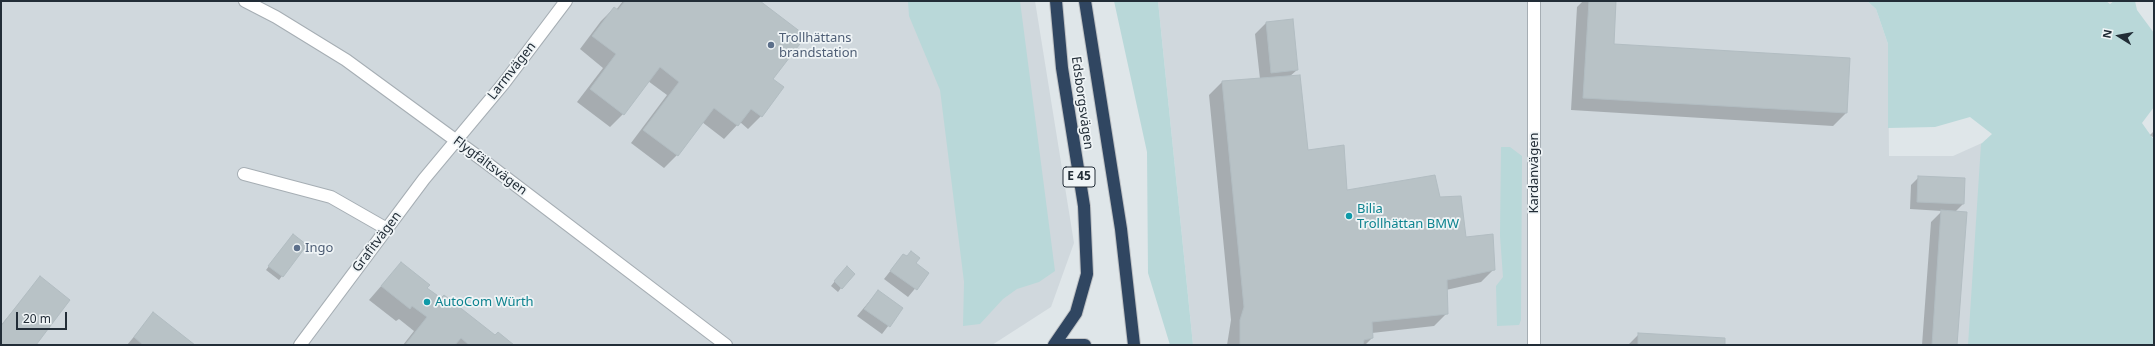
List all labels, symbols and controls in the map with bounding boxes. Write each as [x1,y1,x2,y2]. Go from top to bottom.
north arrow [2099,16,2139,56]
text: N [2099,28,2115,39]
place label: Trollhättans brandstation [779,30,858,61]
street label: Larmvägen [485,39,539,103]
marker: Trollhättans brandstation [766,40,776,50]
street label: Edsborgsvägen [1068,55,1096,151]
street label: Kardanvägen [1526,132,1542,214]
street label: Flygfältsvägen [450,133,530,199]
road number: E 45 [1063,167,1095,187]
place label: Bilia Trollhättan BMW [1357,201,1459,232]
street label: Grafitvägen [349,209,405,275]
marker: Bilia Trollhättan BMW [1344,211,1354,221]
place label: Ingo [305,240,333,256]
marker: Ingo [292,243,302,253]
place label: AutoCom Würth [435,294,534,310]
marker: AutoCom Würth [422,297,432,307]
scale bar [18,304,69,330]
text: 20 m [23,310,51,327]

